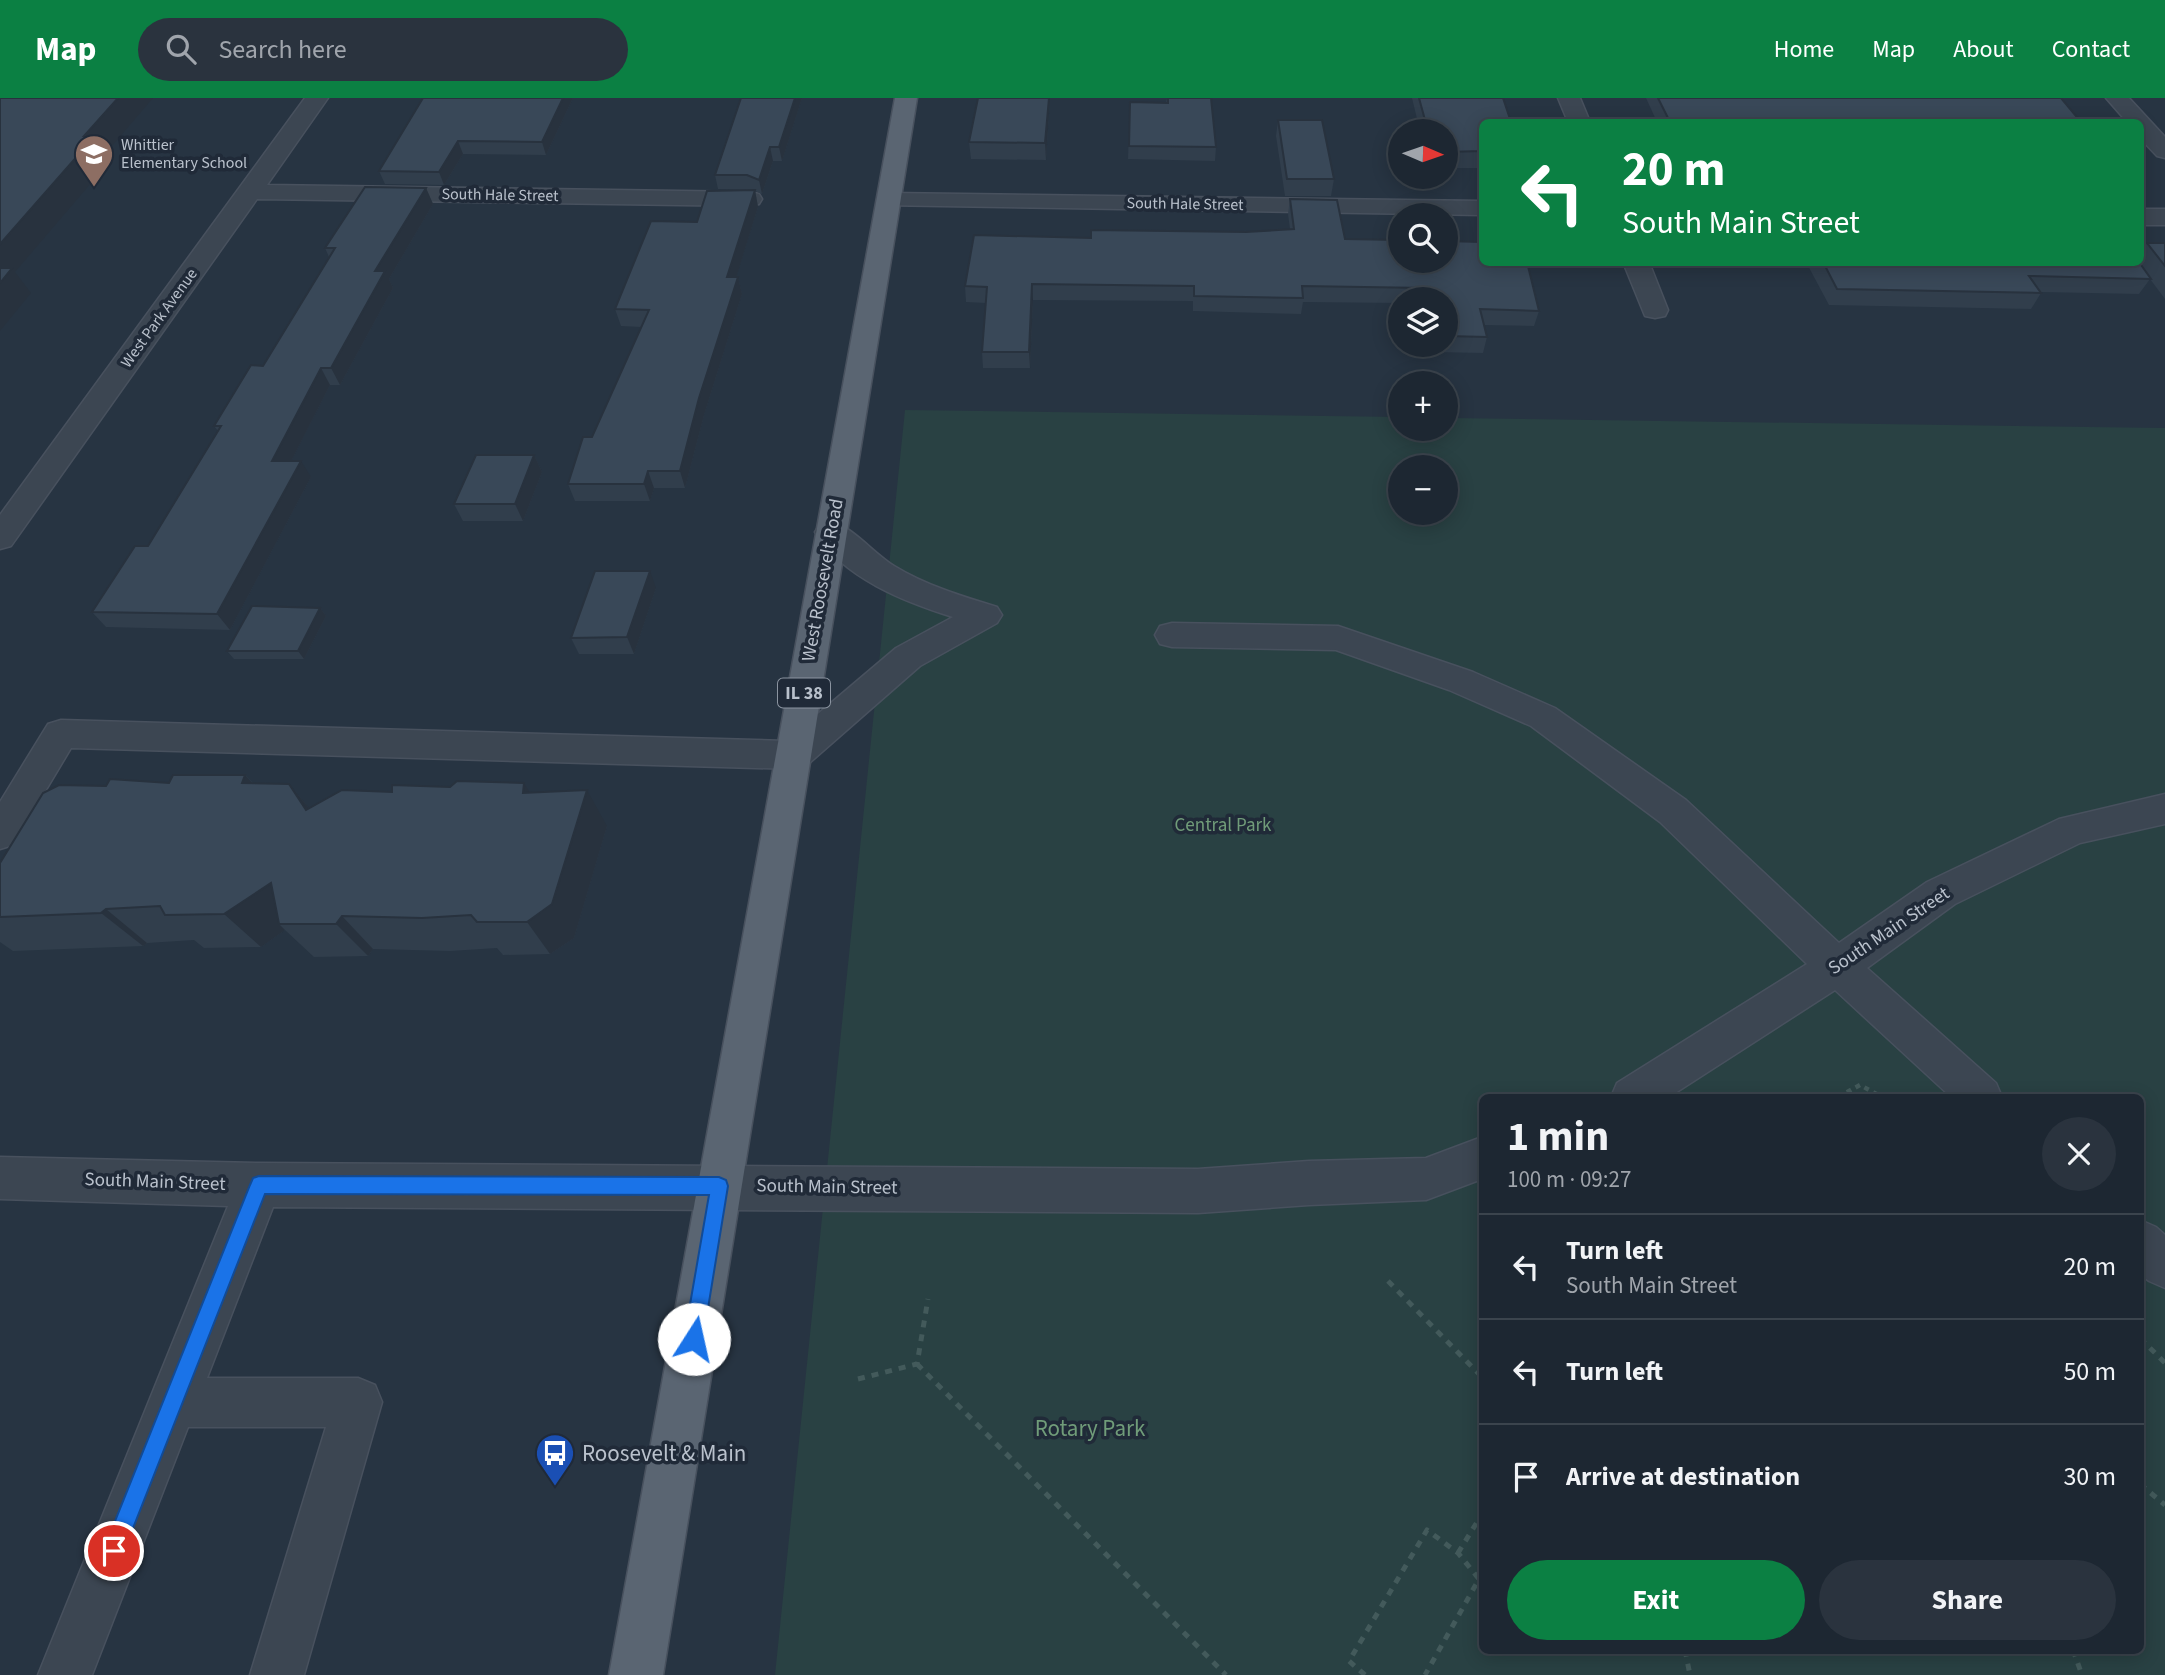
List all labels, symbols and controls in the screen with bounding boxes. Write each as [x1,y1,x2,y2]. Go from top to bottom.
search box [138,18,628,81]
text: Map [35,26,96,73]
icon: search [162,30,200,68]
text: Search here [218,31,347,68]
text: Home [1774,32,1834,67]
text: Map [1872,32,1915,67]
text: About [1953,32,2014,67]
text: Contact [2052,32,2130,67]
north arrow [1388,119,1458,189]
map controls [1388,119,1458,525]
school or university icon: Whittier Elementary School [73,133,115,188]
place label: Whittier Elementary School [121,134,247,174]
text: 20 m [1622,135,1726,205]
icon: left [1507,147,1598,238]
street label: South Hale Street [441,183,559,207]
street label: South Hale Street [1126,192,1244,216]
text: South Main Street [1622,200,1860,246]
button: search [1388,203,1458,273]
street label: West Park Avenue [115,264,203,372]
button: layers [1388,287,1458,357]
button: + [1388,371,1458,441]
button: − [1388,455,1458,525]
street label: West Roosevelt Road [795,496,851,664]
road number: IL 38 [778,678,830,708]
park label: Central Park [1175,812,1272,839]
street label: South Main Street [1823,880,1956,982]
text: 1 min [1507,1107,1609,1167]
button: close [2042,1117,2116,1191]
text: 100 m · 09:27 [1507,1163,1631,1196]
street label: South Main Street [84,1166,227,1198]
street label: South Main Street [756,1172,898,1202]
text: Turn left [1566,1232,1663,1269]
icon: left [1507,1248,1545,1286]
text: 20 m [2063,1248,2116,1285]
text: South Main Street [1566,1269,1737,1302]
position arrow [657,1302,731,1376]
icon: left [1507,1353,1545,1391]
text: Turn left [1566,1353,1663,1390]
text: 50 m [2063,1353,2116,1390]
park label: Rotary Park [1035,1412,1146,1445]
bus stop icon: Roosevelt & Main [534,1432,576,1487]
place label: Roosevelt & Main [582,1437,746,1470]
icon: arrive [1507,1458,1545,1496]
text: Arrive at destination [1566,1458,1800,1495]
text: 30 m [2063,1458,2116,1495]
pin [84,1521,144,1581]
icon: arrive [95,1532,133,1570]
button: Exit [1507,1560,1805,1640]
button: Share [1819,1560,2116,1640]

